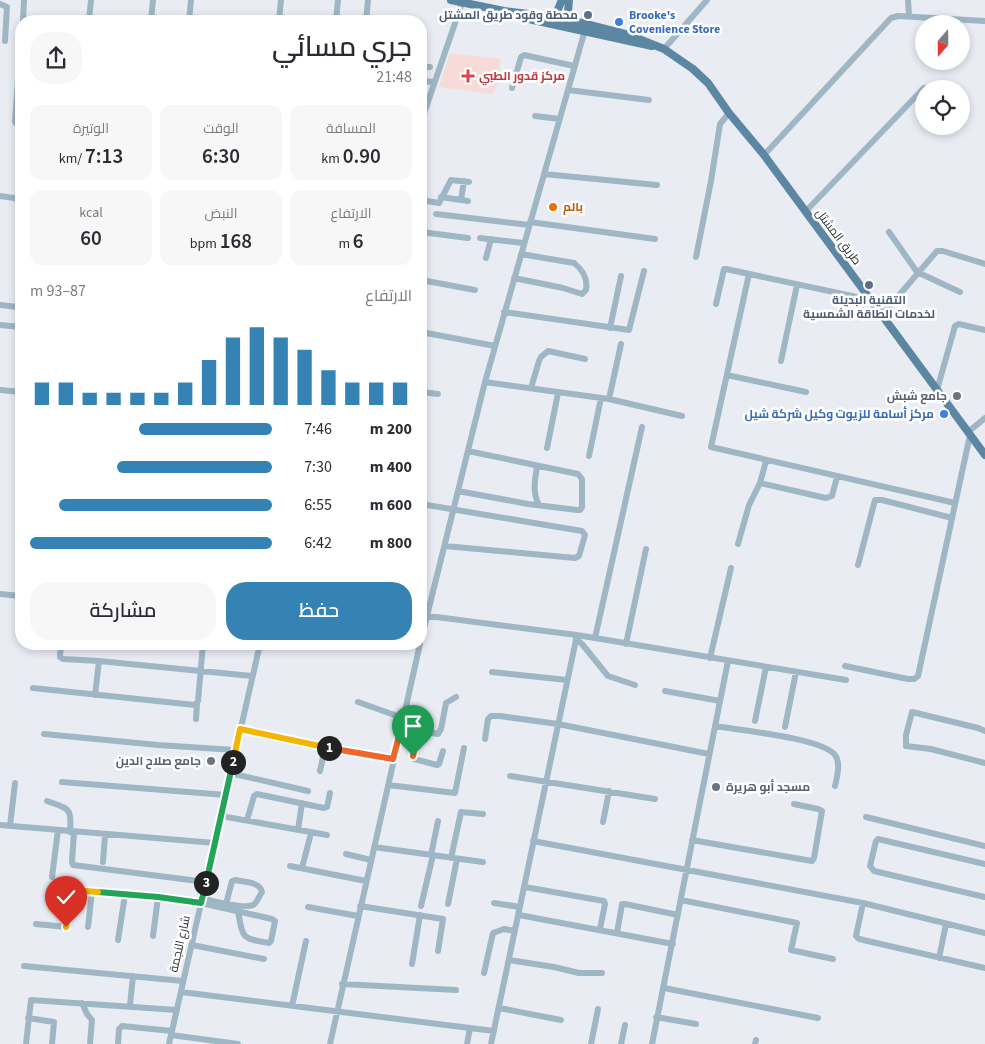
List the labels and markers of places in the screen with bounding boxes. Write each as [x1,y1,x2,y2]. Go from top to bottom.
place label: محطة وقود طريق المشتل [439,7,578,24]
place label: Brooke's Covenience Store [629,7,720,38]
marker: محطة وقود طريق المشتل [582,9,594,21]
marker: Brooke's Covenience Store [613,16,625,28]
place label: مركز قدور الطبي [479,68,565,86]
marker: مركز قدور الطبي [461,69,475,83]
place label: بالم [563,199,583,216]
marker: بالم [547,201,559,213]
marker: التقنية البديلة لخدمات الطاقة الشمسية [863,279,875,291]
place label: التقنية البديلة لخدمات الطاقة الشمسية [803,292,935,323]
place label: جامع شبش [887,388,947,405]
marker: جامع شبش [951,390,963,402]
place label: مركز أسامة للزيوت وكيل شركة شيل [744,406,934,423]
marker: مركز أسامة للزيوت وكيل شركة شيل [938,408,950,420]
pin [392,705,434,756]
pin: 1 [316,736,342,760]
pin: 2 [220,750,246,774]
place label: جامع صلاح الدين [116,753,201,770]
marker: جامع صلاح الدين [205,755,217,767]
place label: مسجد أبو هريرة [726,779,810,796]
marker: مسجد أبو هريرة [710,781,722,793]
pin: 3 [194,870,218,896]
pin [45,876,87,927]

